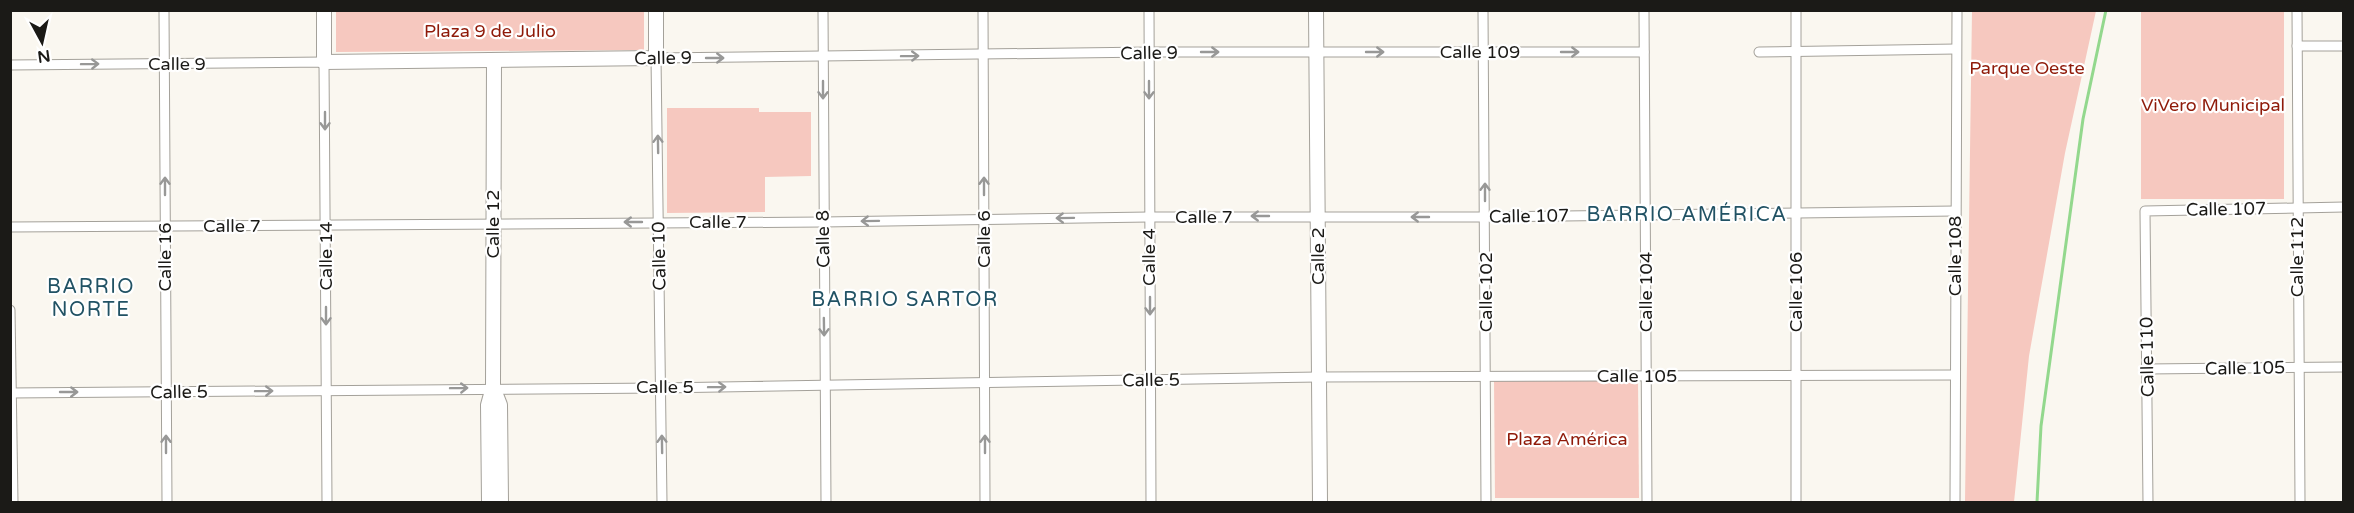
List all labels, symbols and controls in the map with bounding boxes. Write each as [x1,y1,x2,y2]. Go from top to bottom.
north arrow [12,12,72,72]
park label: Plaza 9 de Julio [424,20,556,42]
street label: Calle 9 [1120,41,1178,65]
street label: Calle 109 [1440,41,1520,63]
text: N [36,45,52,67]
street label: Calle 9 [634,46,692,70]
one-way arrow [1199,46,1219,58]
one-way arrow [1364,46,1384,58]
one-way arrow [1559,46,1579,58]
one-way arrow [899,50,919,62]
one-way arrow [704,52,724,64]
street label: Calle 9 [148,53,206,75]
park label: Parque Oeste [1969,57,2085,79]
one-way arrow [79,58,99,70]
one-way arrow [817,79,829,99]
one-way arrow [1144,79,1155,99]
park label: ViVero Municipal [2141,94,2285,116]
one-way arrow [319,110,331,130]
one-way arrow [652,135,663,155]
one-way arrow [159,177,171,197]
one-way arrow [978,177,990,197]
one-way arrow [1479,183,1491,203]
street label: Calle 12 [482,189,504,259]
street label: Calle 107 [2186,197,2266,221]
district label: BARRIO AMÉRICA [1586,202,1788,227]
street label: Calle 107 [1489,204,1569,228]
street label: Calle 7 [1175,206,1233,228]
street label: Calle 8 [811,210,835,268]
street label: Calle 6 [973,210,995,268]
street label: Calle 7 [689,211,747,233]
one-way arrow [1250,211,1270,222]
one-way arrow [1410,211,1430,223]
one-way arrow [1055,212,1075,223]
street label: Calle 7 [203,215,261,237]
one-way arrow [860,215,880,227]
one-way arrow [623,216,643,228]
street label: Calle 108 [1944,216,1966,296]
street label: Calle 112 [2286,217,2308,297]
street label: Calle 14 [315,221,337,291]
street label: Calle 10 [647,221,671,291]
street label: Calle 16 [154,222,176,292]
street label: Calle 2 [1307,227,1329,285]
street label: Calle 4 [1138,228,1160,286]
street label: Calle 102 [1475,252,1497,332]
street label: Calle 104 [1635,252,1657,332]
street label: Calle 106 [1785,252,1807,332]
district label: BARRIO NORTE [47,275,135,322]
district label: BARRIO SARTOR [811,288,999,312]
one-way arrow [1144,295,1156,315]
one-way arrow [320,305,332,325]
one-way arrow [818,316,830,336]
street label: Calle 110 [2135,317,2159,397]
street label: Calle 105 [2205,356,2285,380]
street label: Calle 105 [1597,365,1677,387]
street label: Calle 5 [1122,368,1180,392]
street label: Calle 5 [636,376,694,398]
street label: Calle 5 [150,380,208,404]
one-way arrow [706,381,726,393]
one-way arrow [448,382,468,394]
one-way arrow [253,385,273,396]
one-way arrow [58,386,78,398]
park label: Plaza América [1506,428,1628,450]
one-way arrow [160,435,172,455]
one-way arrow [656,435,668,455]
one-way arrow [979,435,991,455]

